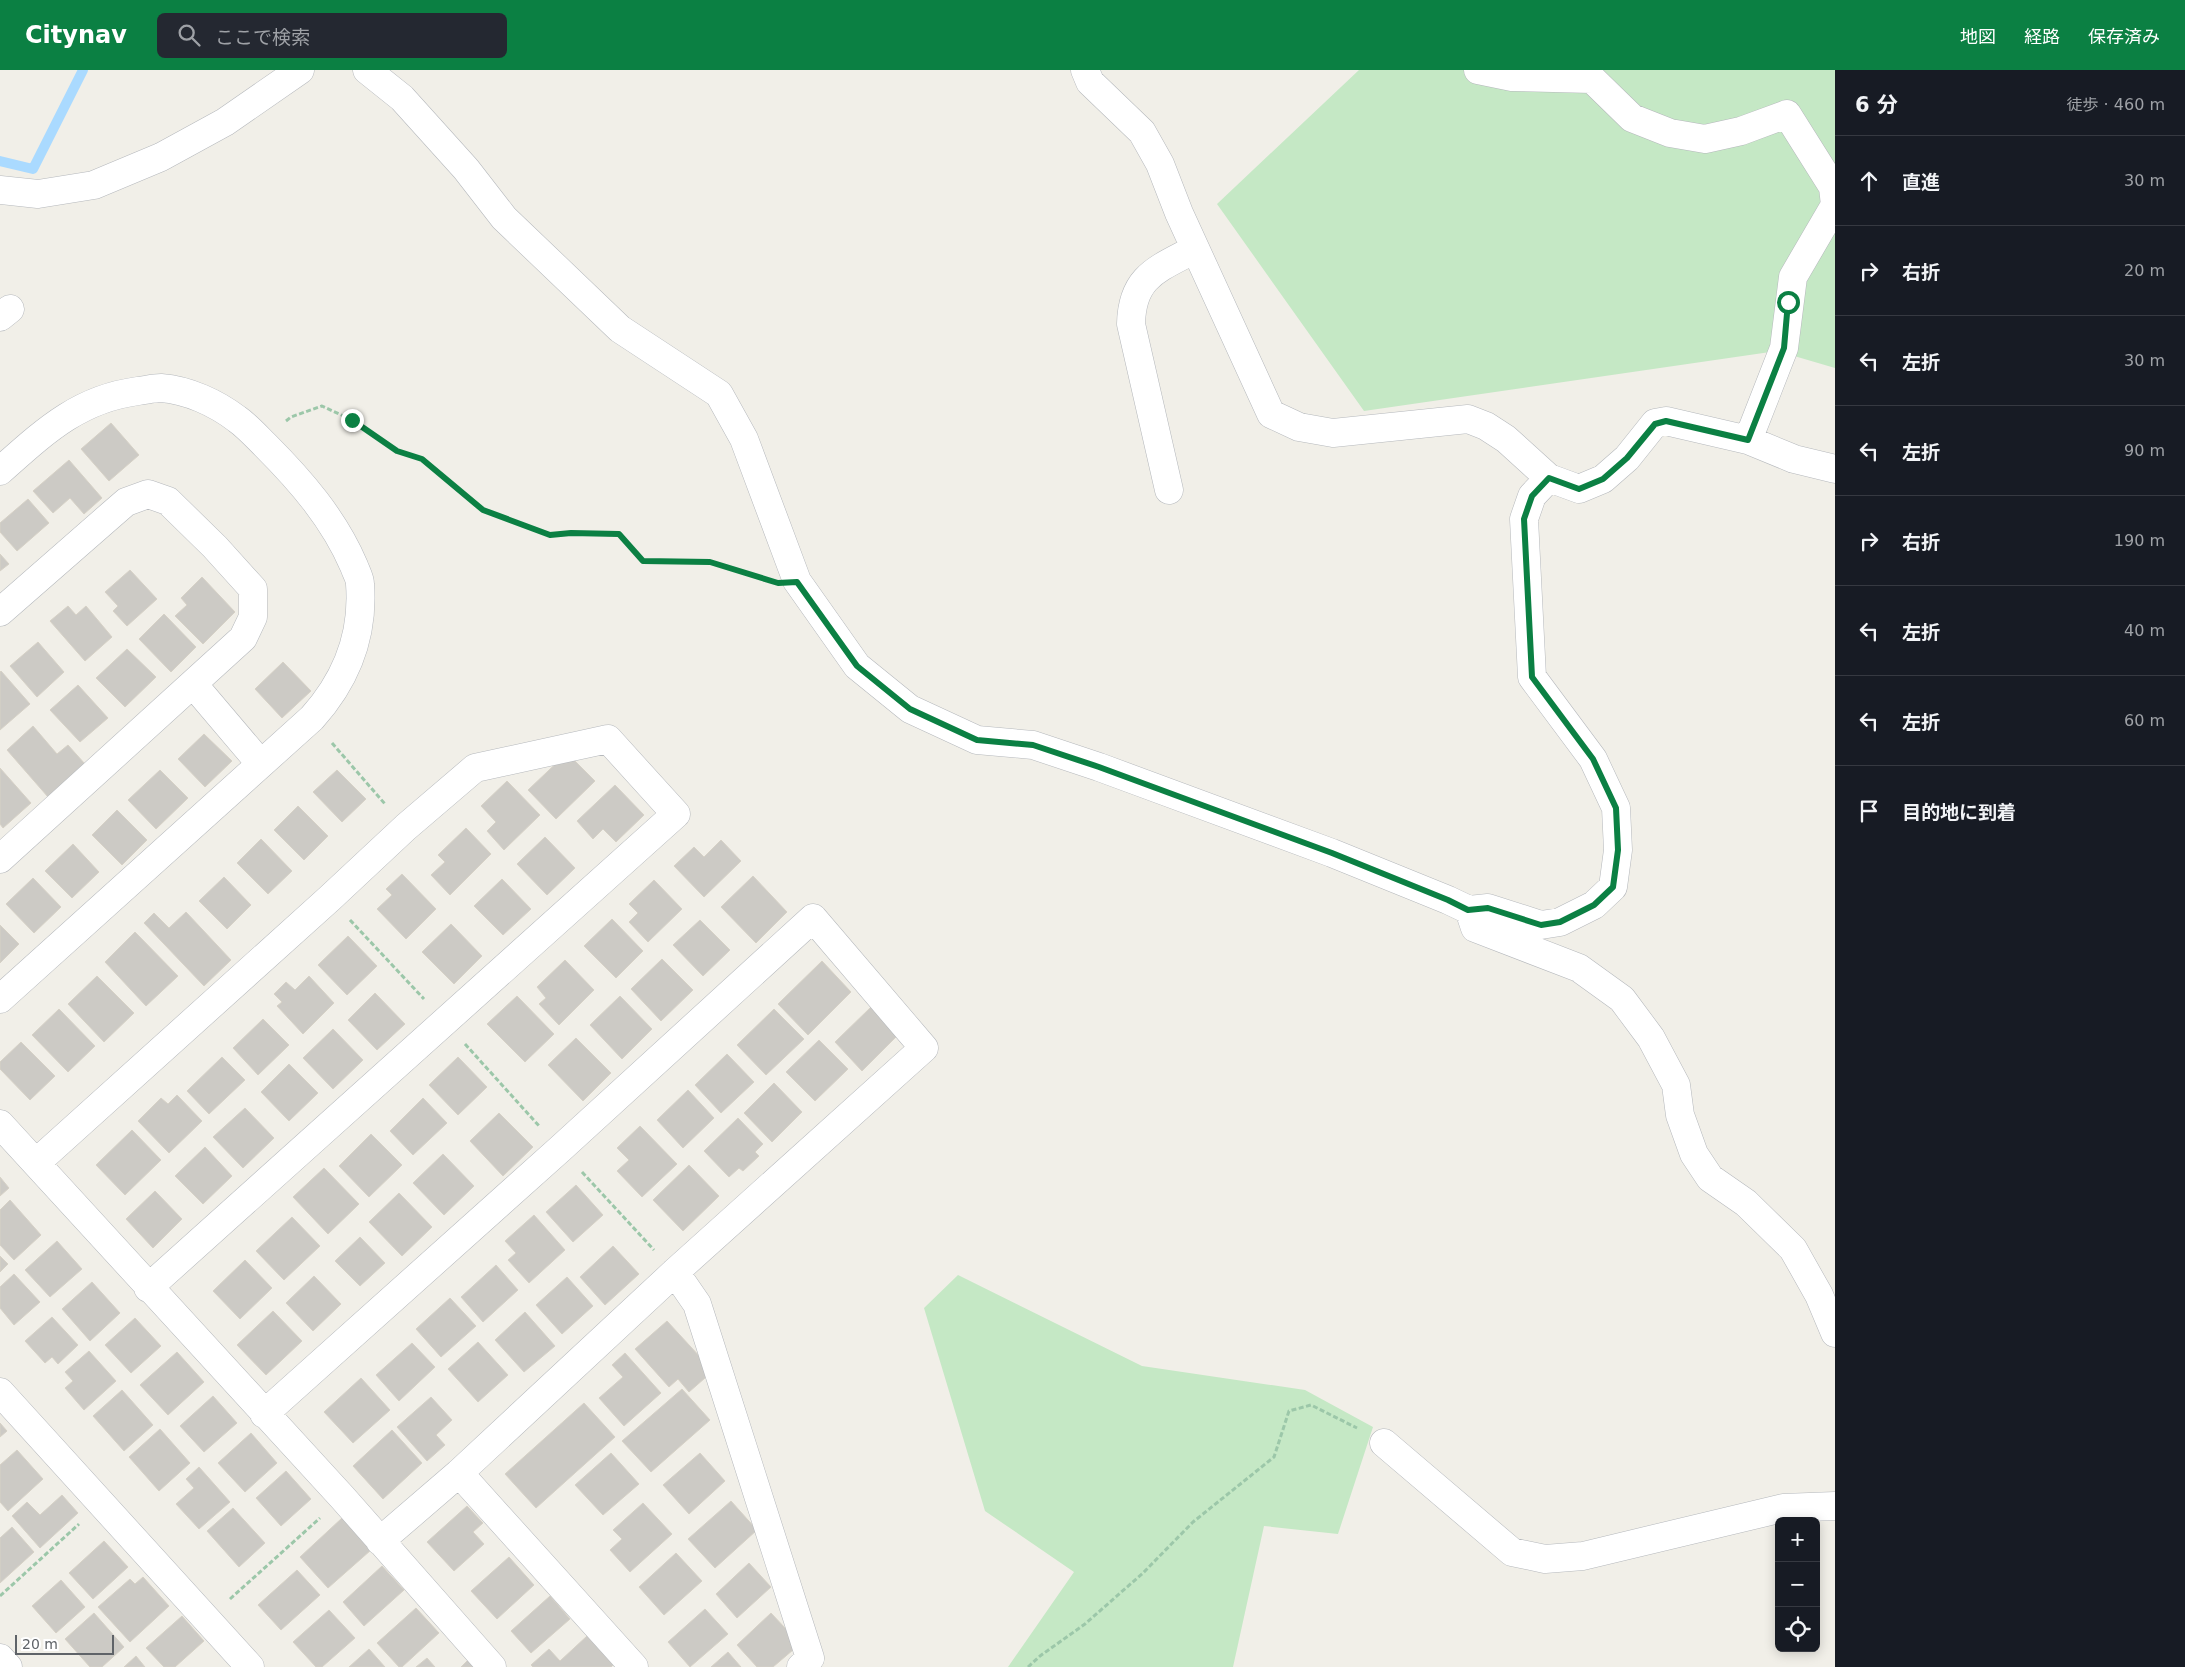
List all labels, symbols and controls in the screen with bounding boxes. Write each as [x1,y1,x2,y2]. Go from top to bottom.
search box [157,13,507,58]
text: Citynav [25,21,127,49]
icon: search [175,21,203,49]
text: ここで検索 [215,26,310,48]
text: 地図 [1960,26,1996,47]
text: 経路 [2024,26,2060,47]
text: 保存済み [2088,26,2160,47]
text: 6 分 [1855,93,1898,117]
text: 徒歩 · 460 m [2067,95,2165,114]
icon: ahead [1855,167,1883,195]
text: 直進 [1902,171,1940,193]
text: 30 m [2124,171,2165,190]
icon: right [1855,257,1883,285]
text: 右折 [1902,261,1940,283]
text: 20 m [2124,261,2165,280]
route start [1777,291,1800,314]
icon: left [1855,347,1883,375]
text: 左折 [1902,351,1940,373]
text: 30 m [2124,351,2165,370]
route end [341,409,364,432]
icon: left [1855,437,1883,465]
text: 左折 [1902,441,1940,463]
text: 90 m [2124,441,2165,460]
icon: right [1855,527,1883,555]
text: 右折 [1902,531,1940,553]
text: 190 m [2114,531,2165,550]
icon: left [1855,617,1883,645]
text: 左折 [1902,621,1940,643]
text: 40 m [2124,621,2165,640]
icon: left [1855,707,1883,735]
text: 左折 [1902,711,1940,733]
text: 60 m [2124,711,2165,730]
icon: arrive [1855,797,1883,825]
text: 目的地に到着 [1902,801,2016,823]
map controls [1775,1517,1820,1652]
button: + [1775,1517,1820,1562]
button: − [1775,1562,1820,1607]
button: locate [1775,1607,1820,1652]
scale bar [15,1632,114,1655]
text: 20 m [22,1636,58,1652]

